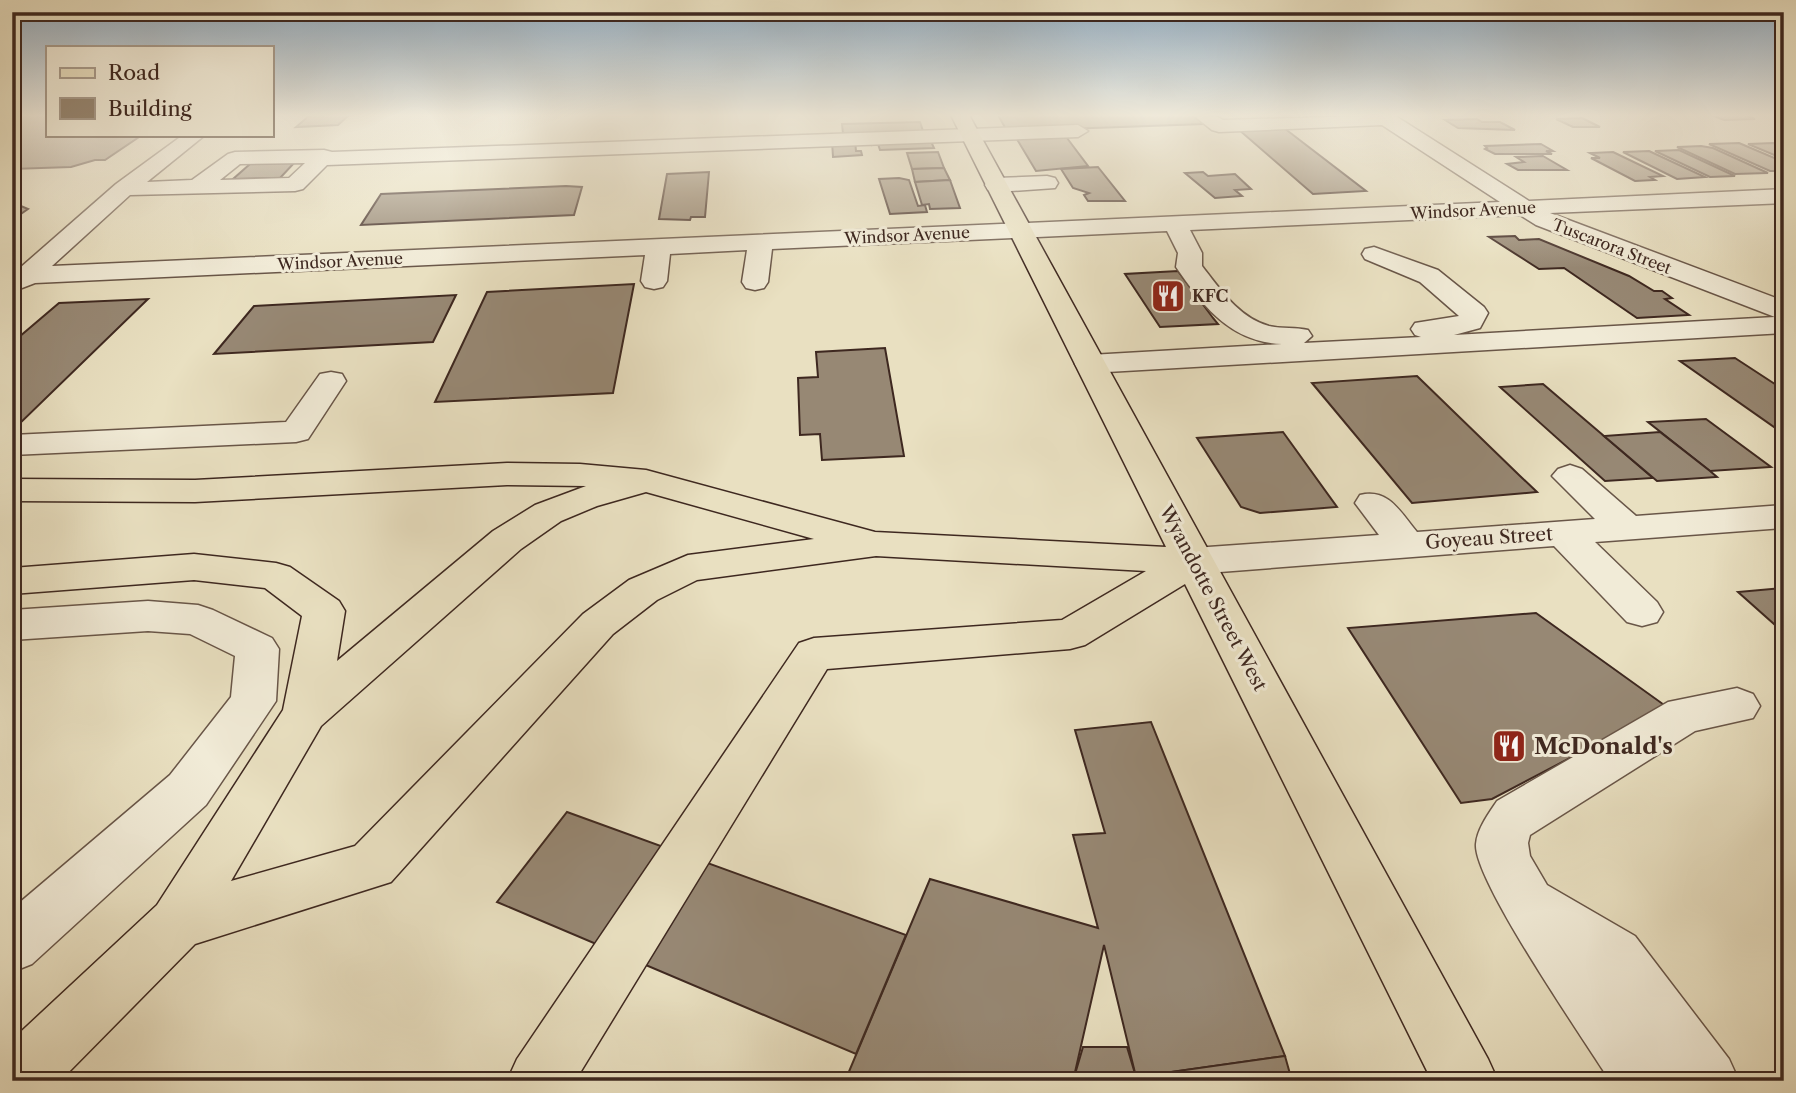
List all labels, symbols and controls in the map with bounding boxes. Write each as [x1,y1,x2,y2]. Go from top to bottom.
legend [46,46,273,136]
text: Road [108,60,160,85]
text: Building [108,96,193,121]
street label: Windsor Avenue [1409,197,1536,223]
street label: Tuscarora Street [1550,214,1675,278]
street label: Windsor Avenue [843,222,970,248]
street label: Windsor Avenue [276,248,403,274]
restaurant icon: KFC [1149,277,1187,315]
place label: KFC [1192,286,1228,306]
street label: Wyandotte Street West [1154,500,1272,695]
street label: Goyeau Street [1424,522,1554,554]
restaurant icon: McDonald's [1490,727,1528,765]
place label: McDonald's [1534,732,1673,760]

